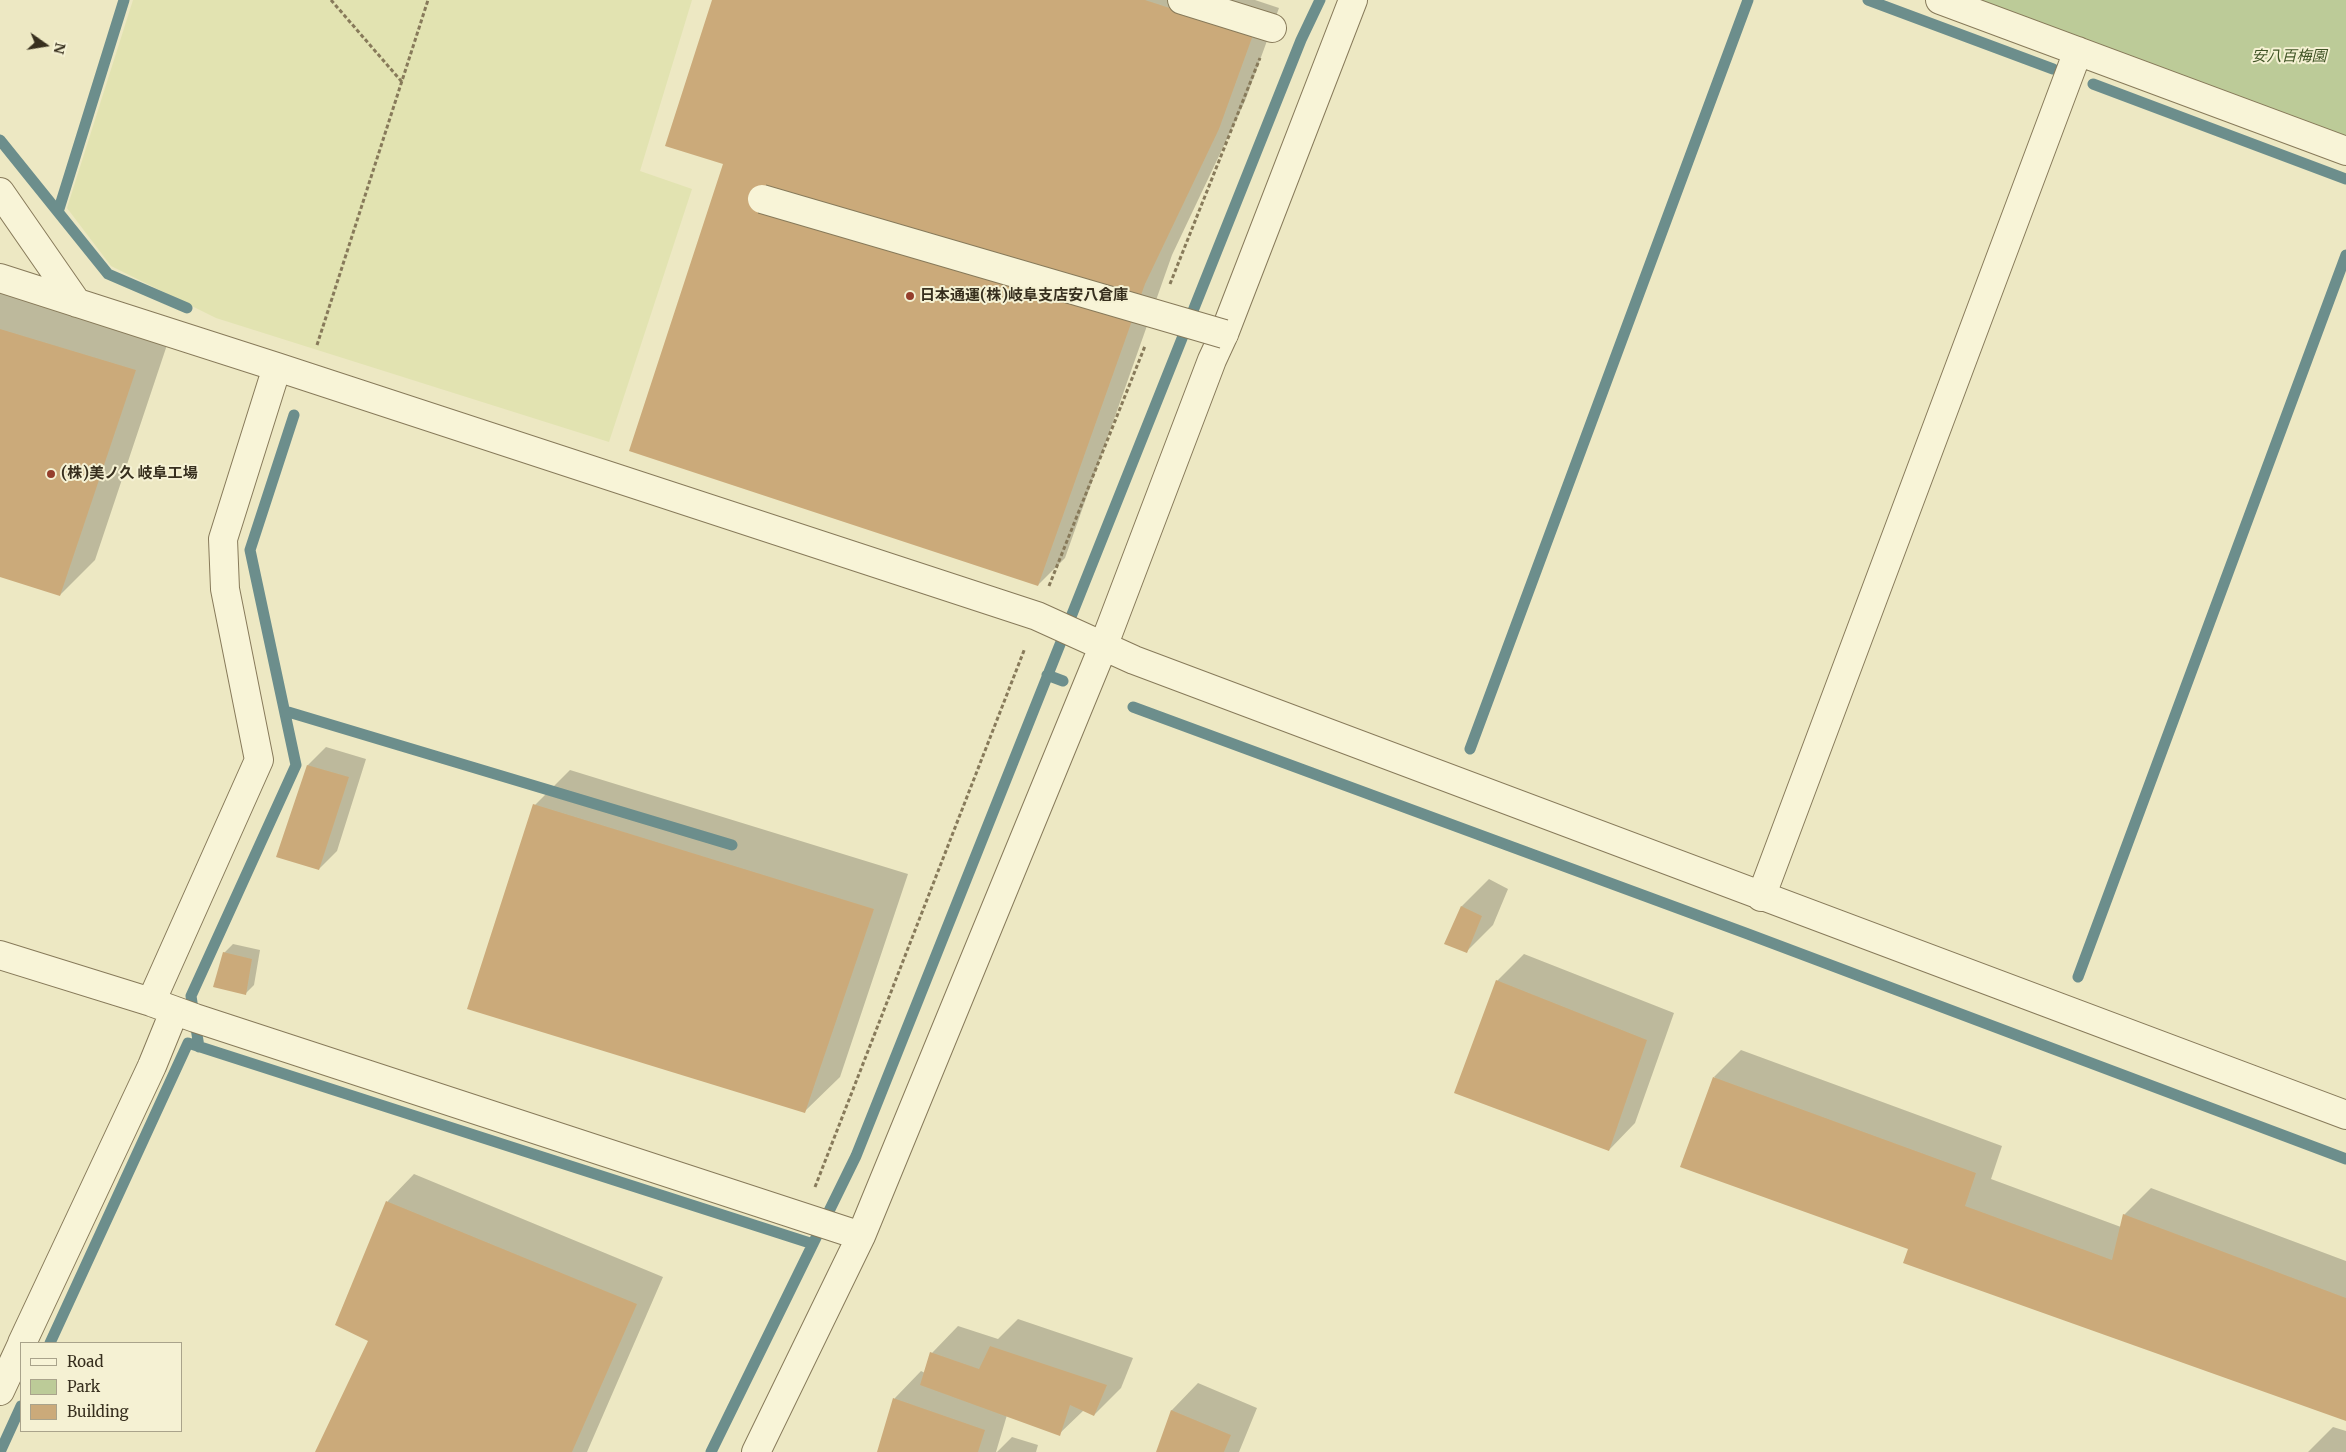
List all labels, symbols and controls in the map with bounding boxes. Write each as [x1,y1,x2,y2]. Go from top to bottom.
north arrow [20,20,70,70]
text: N [50,41,70,56]
park label: 安八百梅園 [2252,48,2326,66]
place label: 日本通運(株)岐阜支店安八倉庫 [920,287,1128,305]
marker: 日本通運(株)岐阜支店安八倉庫 [904,290,916,302]
place label: (株)美ノ久 岐阜工場 [61,465,198,483]
marker: (株)美ノ久 岐阜工場 [45,468,57,480]
legend [20,1342,182,1432]
text: Road [67,1352,103,1371]
text: Park [67,1377,100,1396]
text: Building [67,1402,129,1421]

